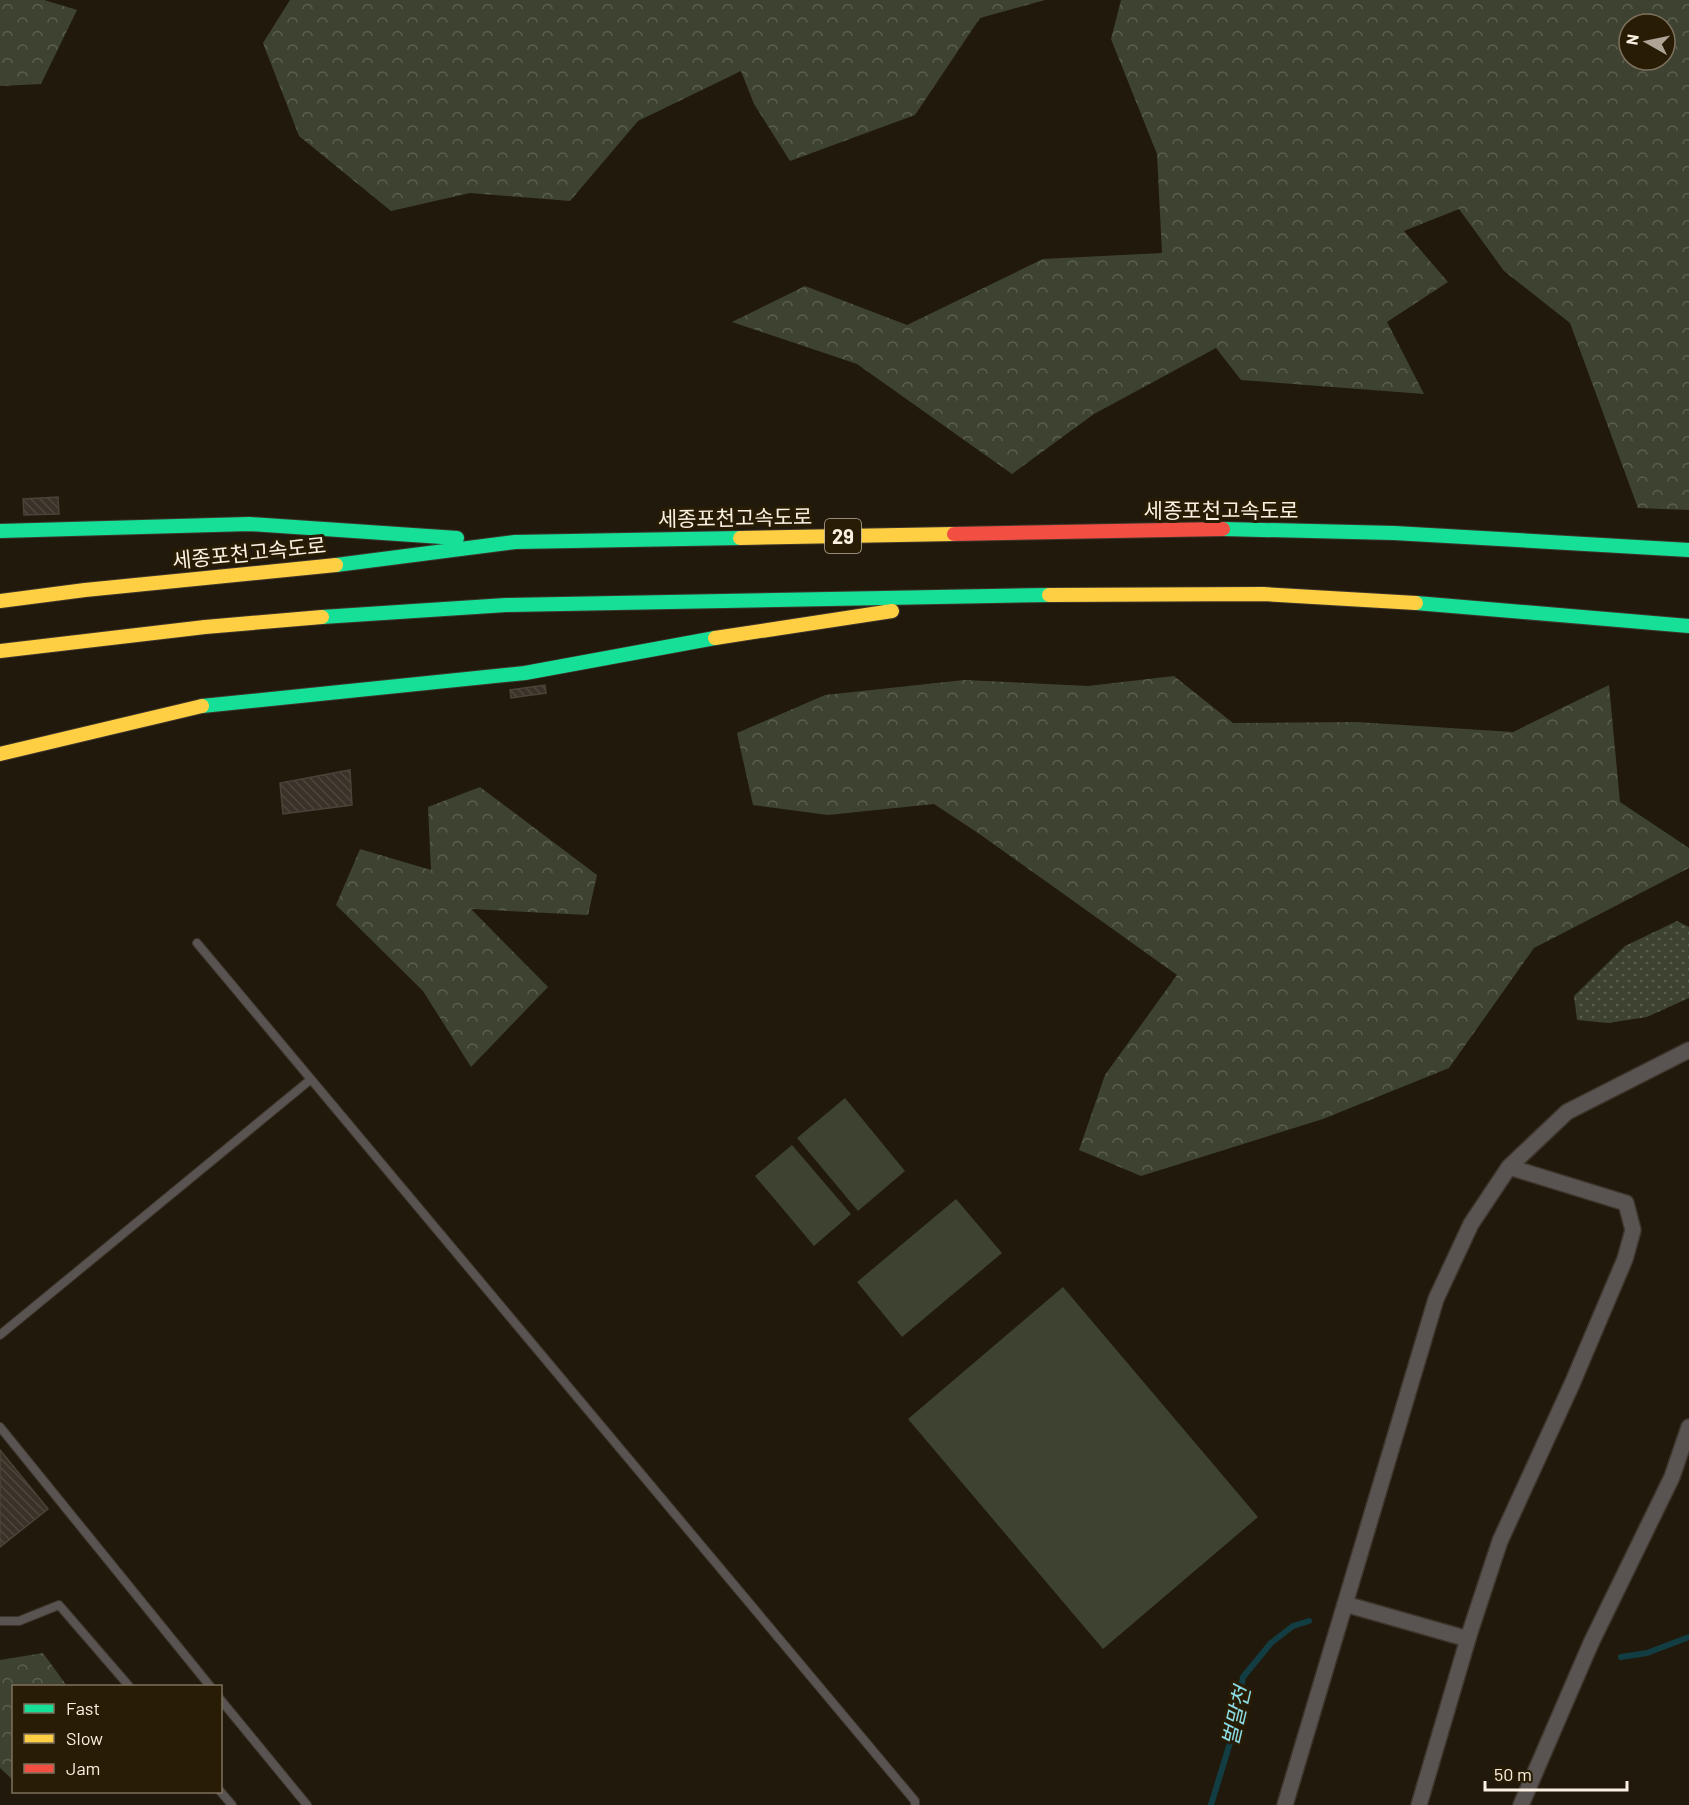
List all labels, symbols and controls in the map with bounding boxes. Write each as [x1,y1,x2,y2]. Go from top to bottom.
north arrow [1617,12,1677,72]
text: N [1621,33,1642,46]
street label: 세종포천고속도로 [1144,497,1298,522]
street label: 세종포천고속도로 [658,503,812,531]
road number: 29 [825,519,861,553]
street label: 세종포천고속도로 [171,531,327,573]
water label: 벌말천 [1216,1681,1255,1749]
legend [12,1685,222,1793]
text: Fast [66,1697,100,1719]
text: Slow [66,1727,103,1749]
scale bar [1485,1754,1628,1792]
text: Jam [66,1757,100,1779]
text: 50 m [1494,1763,1532,1785]

